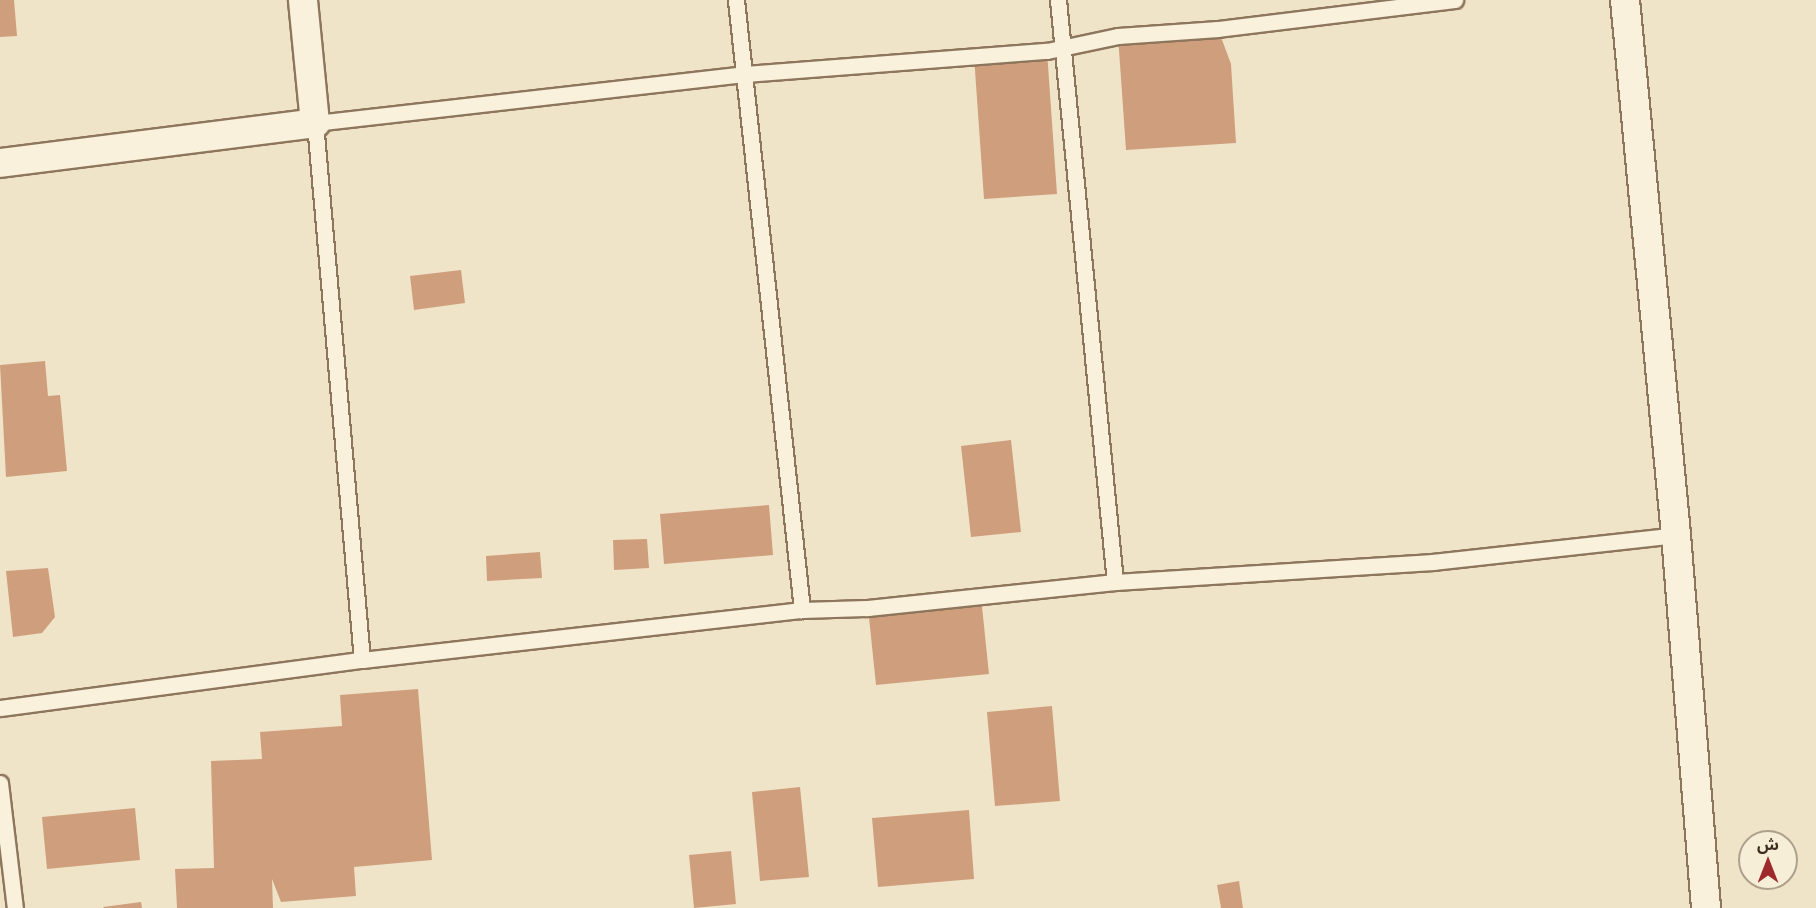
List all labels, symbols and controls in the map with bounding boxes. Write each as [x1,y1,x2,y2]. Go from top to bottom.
north arrow [1738,830,1798,890]
text: ش [1757,834,1779,854]

